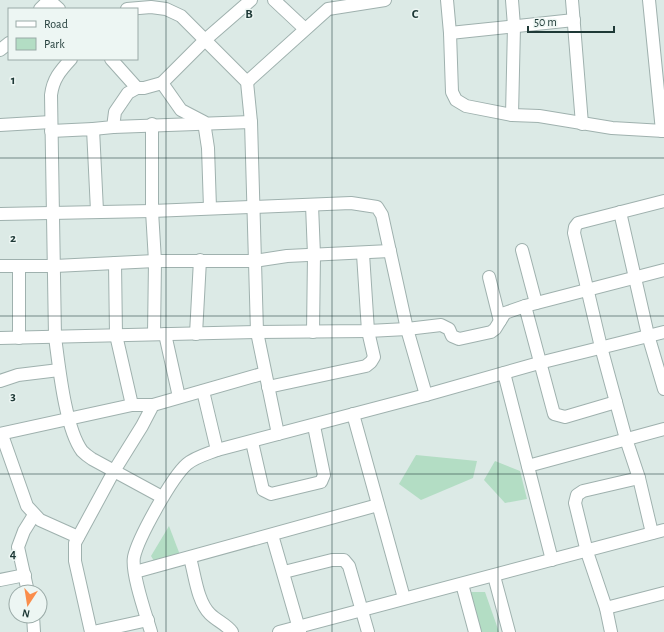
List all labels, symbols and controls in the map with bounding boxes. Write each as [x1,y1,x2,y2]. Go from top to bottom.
legend [8,8,138,60]
text: B [245,8,253,21]
text: C [412,8,419,21]
scale bar [528,8,614,34]
text: 50 m [534,16,557,28]
text: Road [44,18,68,30]
text: Park [44,38,65,50]
text: 1 [11,74,15,87]
text: 2 [10,232,16,245]
text: 3 [10,390,16,403]
text: 4 [10,548,17,561]
north arrow [8,584,48,624]
text: N [21,607,31,619]

